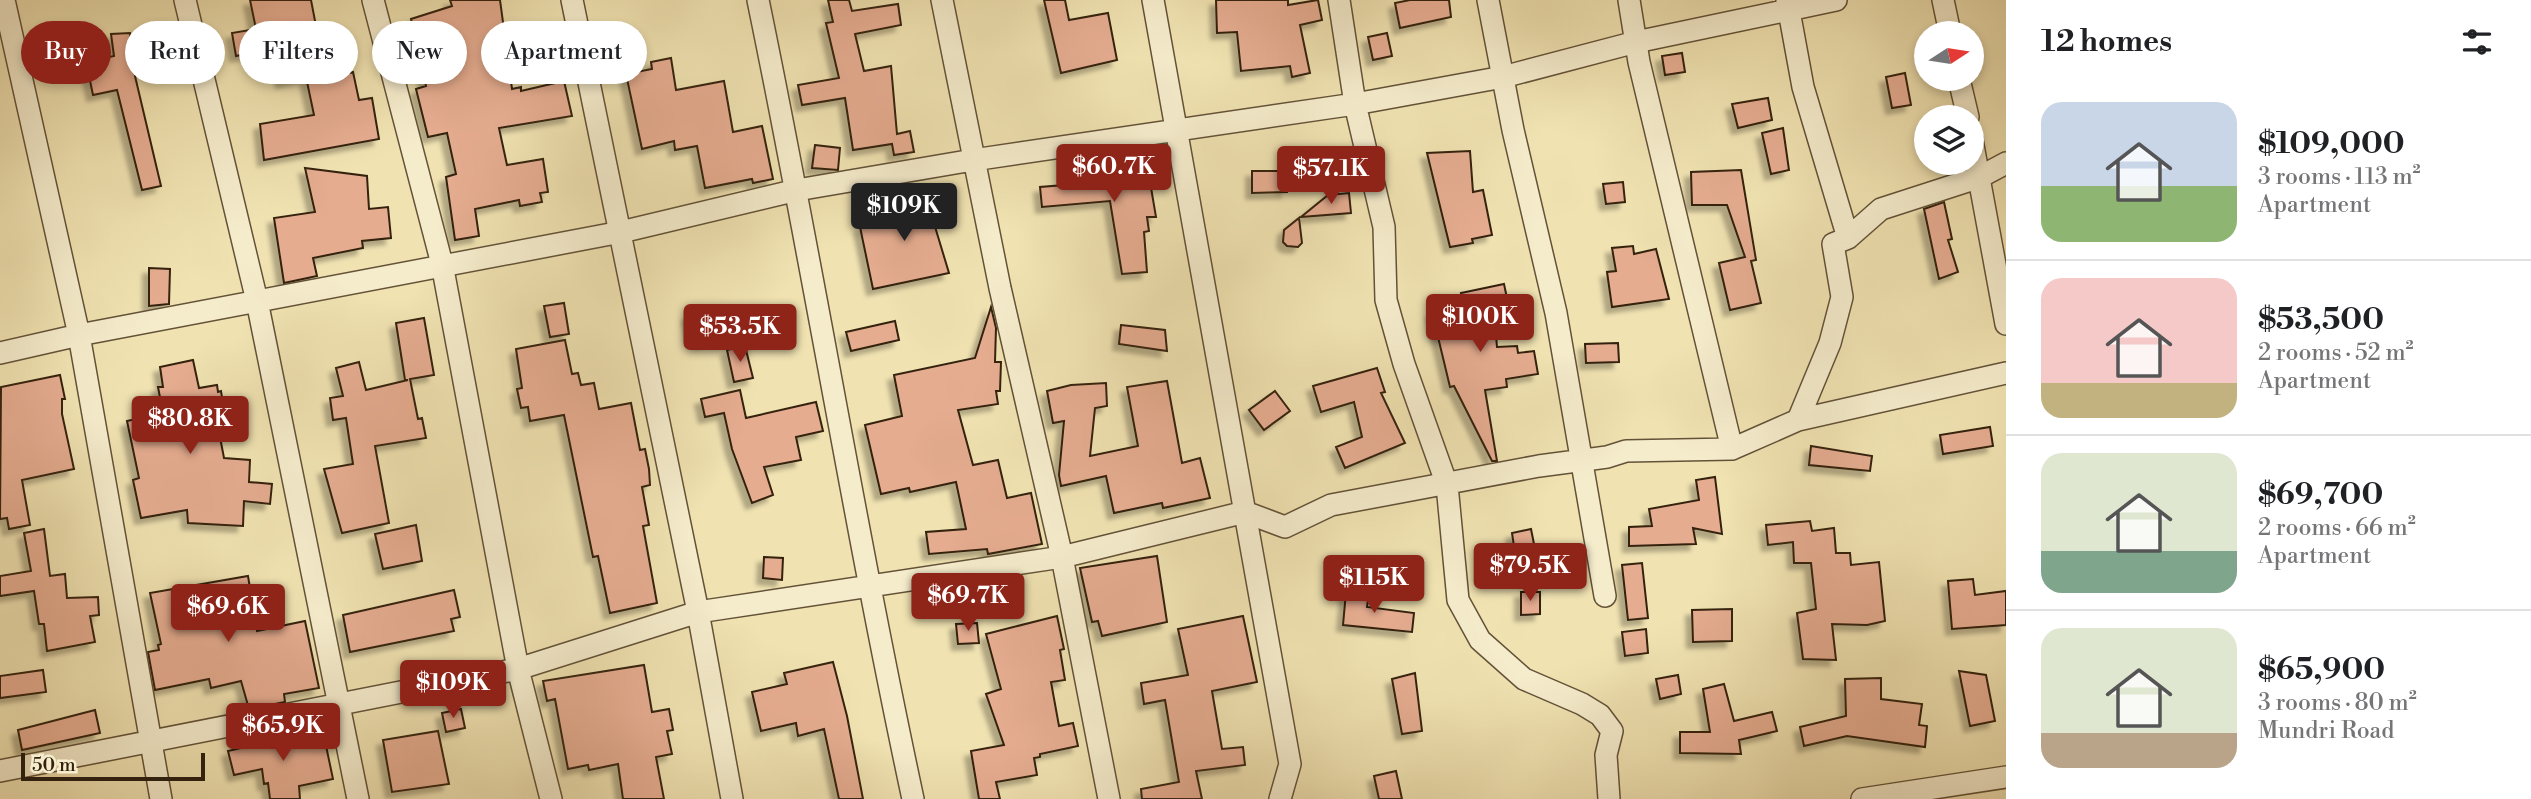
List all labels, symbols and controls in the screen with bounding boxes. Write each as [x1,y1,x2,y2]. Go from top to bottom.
chip: Buy [21,21,111,84]
chip: Rent [125,21,225,84]
chip: Filters [239,21,358,84]
chip: New [372,21,467,84]
chip: Apartment [481,21,647,84]
north arrow [1914,21,1984,91]
map controls [1914,21,1984,175]
text: 12 homes [2041,23,2172,61]
icon: filters [2458,23,2496,61]
button: layers [1914,105,1984,175]
text: $109,000 [2258,125,2405,163]
icon: home [2097,130,2181,214]
pin: $60.7K [1057,144,1171,204]
pin: $57.1K [1274,146,1388,206]
text: $60.7K [1072,153,1156,181]
text: $57.1K [1293,155,1369,183]
text: 3 rooms · 113 m² [2258,163,2421,191]
pin: $109K [855,184,953,243]
text: Apartment [2258,191,2371,219]
text: $109K [867,192,941,220]
pin: $100K [1431,294,1529,354]
text: $53,500 [2258,301,2384,339]
text: $100K [1442,303,1518,331]
pin: $53.5K [683,304,797,364]
icon: home [2097,306,2181,390]
text: $53.5K [700,313,780,341]
text: 2 rooms · 52 m² [2258,339,2414,367]
text: Apartment [2258,367,2371,395]
pin: $80.8K [133,396,247,456]
text: $80.8K [148,405,232,433]
text: $69,700 [2258,476,2383,514]
icon: home [2097,481,2181,565]
text: 2 rooms · 66 m² [2258,514,2416,542]
text: Apartment [2258,542,2371,570]
pin: $79.5K [1473,544,1587,603]
text: $79.5K [1490,552,1570,580]
pin: $115K [1325,556,1423,615]
text: $115K [1339,564,1409,592]
pin: $69.7K [911,574,1025,633]
text: $69.7K [927,582,1009,610]
pin: $69.6K [171,584,285,644]
text: $69.6K [187,593,269,621]
text: $65,900 [2258,651,2385,689]
icon: home [2097,656,2181,740]
pin: $109K [404,660,502,720]
text: $109K [416,669,490,697]
text: 3 rooms · 80 m² [2258,689,2417,717]
pin: $65.9K [226,704,340,763]
text: $65.9K [242,712,324,740]
text: Mundri Road [2258,717,2394,745]
scale bar [21,750,205,782]
text: 50 m [32,753,76,777]

